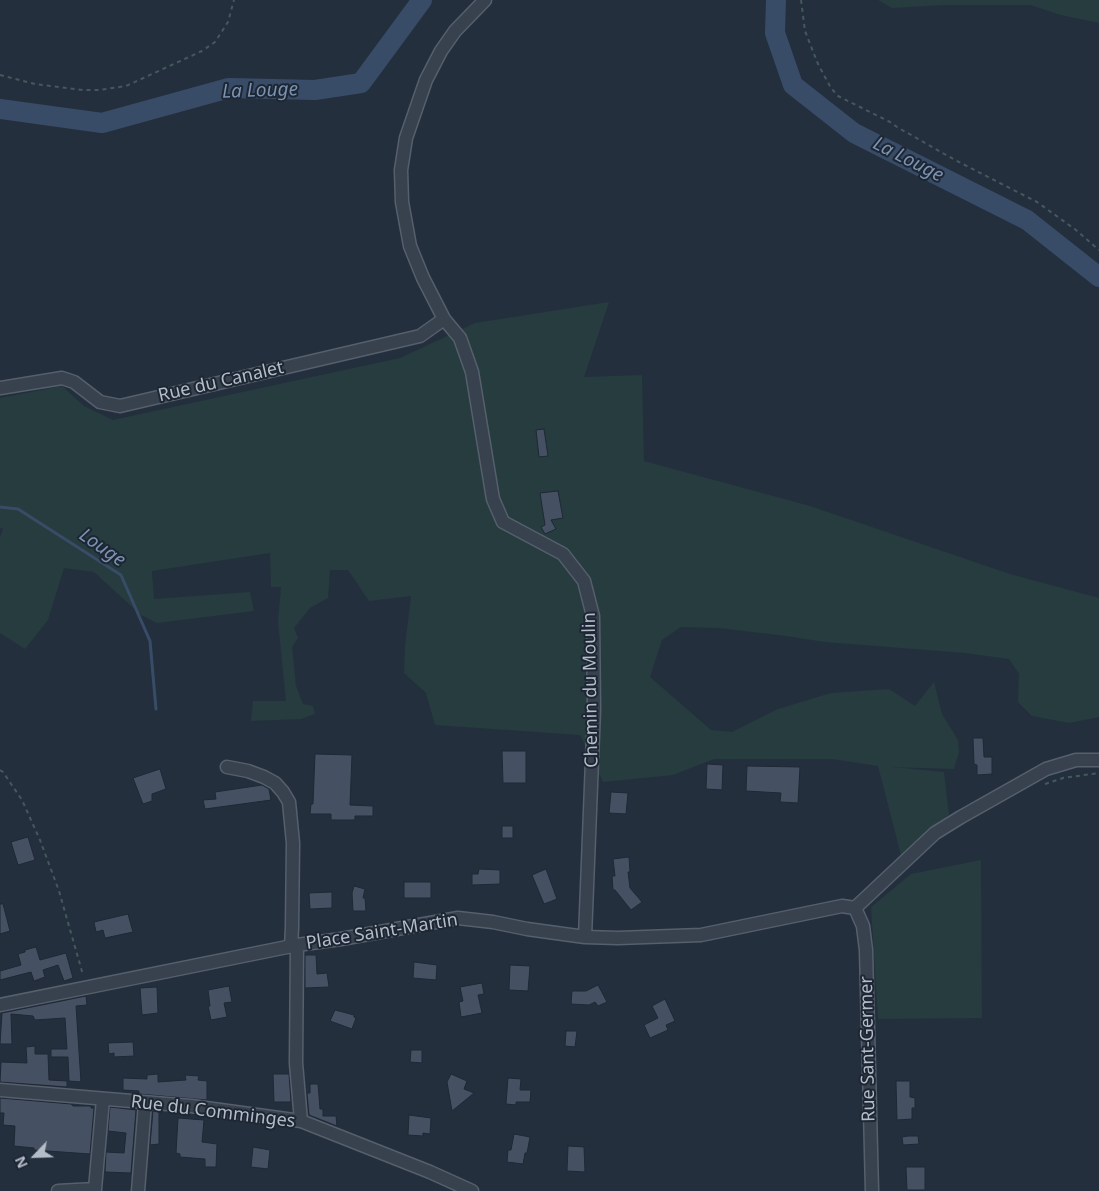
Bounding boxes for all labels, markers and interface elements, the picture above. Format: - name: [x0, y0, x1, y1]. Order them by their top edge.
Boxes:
- water label: La Louge: [222, 78, 298, 104]
- water label: La Louge: [869, 133, 947, 187]
- street label: Rue du Canalet: [156, 357, 286, 407]
- water label: Louge: [74, 524, 130, 572]
- street label: Chemin du Moulin: [579, 612, 603, 768]
- street label: Place Saint-Martin: [305, 909, 459, 955]
- street label: Rue Sant-Germer: [856, 976, 880, 1122]
- street label: Rue du Comminges: [130, 1091, 296, 1133]
- north arrow: [10, 1131, 60, 1181]
- text: N: [10, 1153, 32, 1171]

